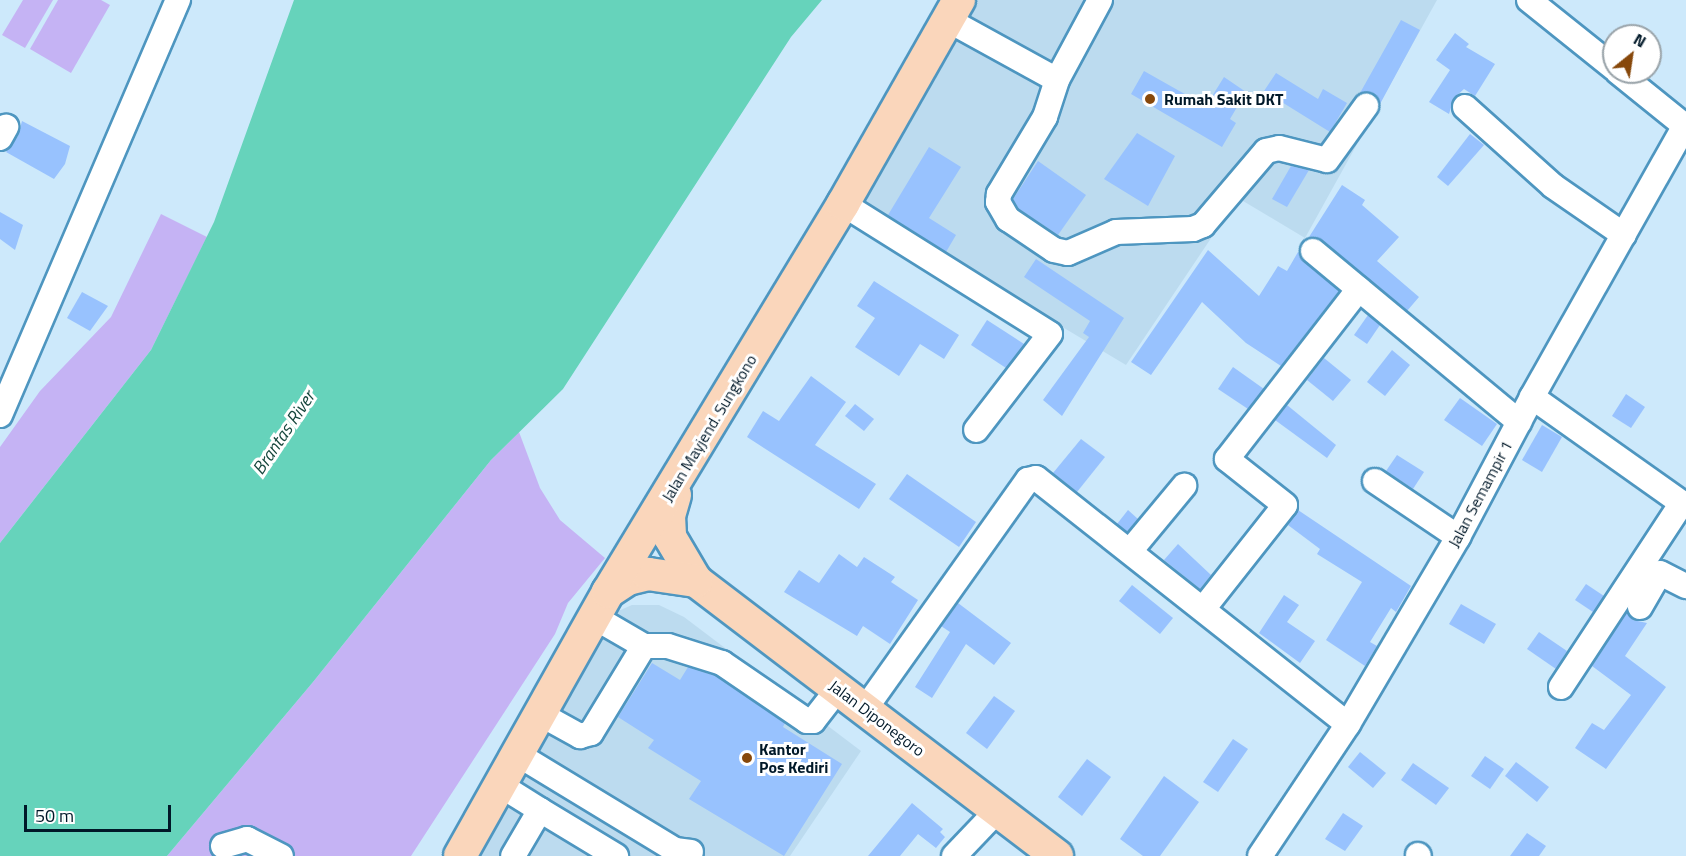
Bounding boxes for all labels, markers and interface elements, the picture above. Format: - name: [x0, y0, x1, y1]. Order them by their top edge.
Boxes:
- north arrow: [1602, 24, 1662, 84]
- text: N: [1629, 27, 1651, 53]
- place label: Rumah Sakit DKT: [1164, 89, 1283, 109]
- marker: Rumah Sakit DKT: [1141, 90, 1159, 108]
- street label: Jalan Mayjend. Sungkono: [657, 351, 761, 505]
- water label: Brantas River: [248, 387, 320, 479]
- street label: Jalan Semampir 1: [1444, 437, 1516, 551]
- street label: Jalan Diponegoro: [826, 676, 928, 760]
- place label: Kantor Pos Kediri: [759, 739, 828, 777]
- marker: Kantor Pos Kediri: [740, 751, 754, 765]
- scale bar: [27, 793, 174, 831]
- text: 50 m: [35, 802, 74, 829]

